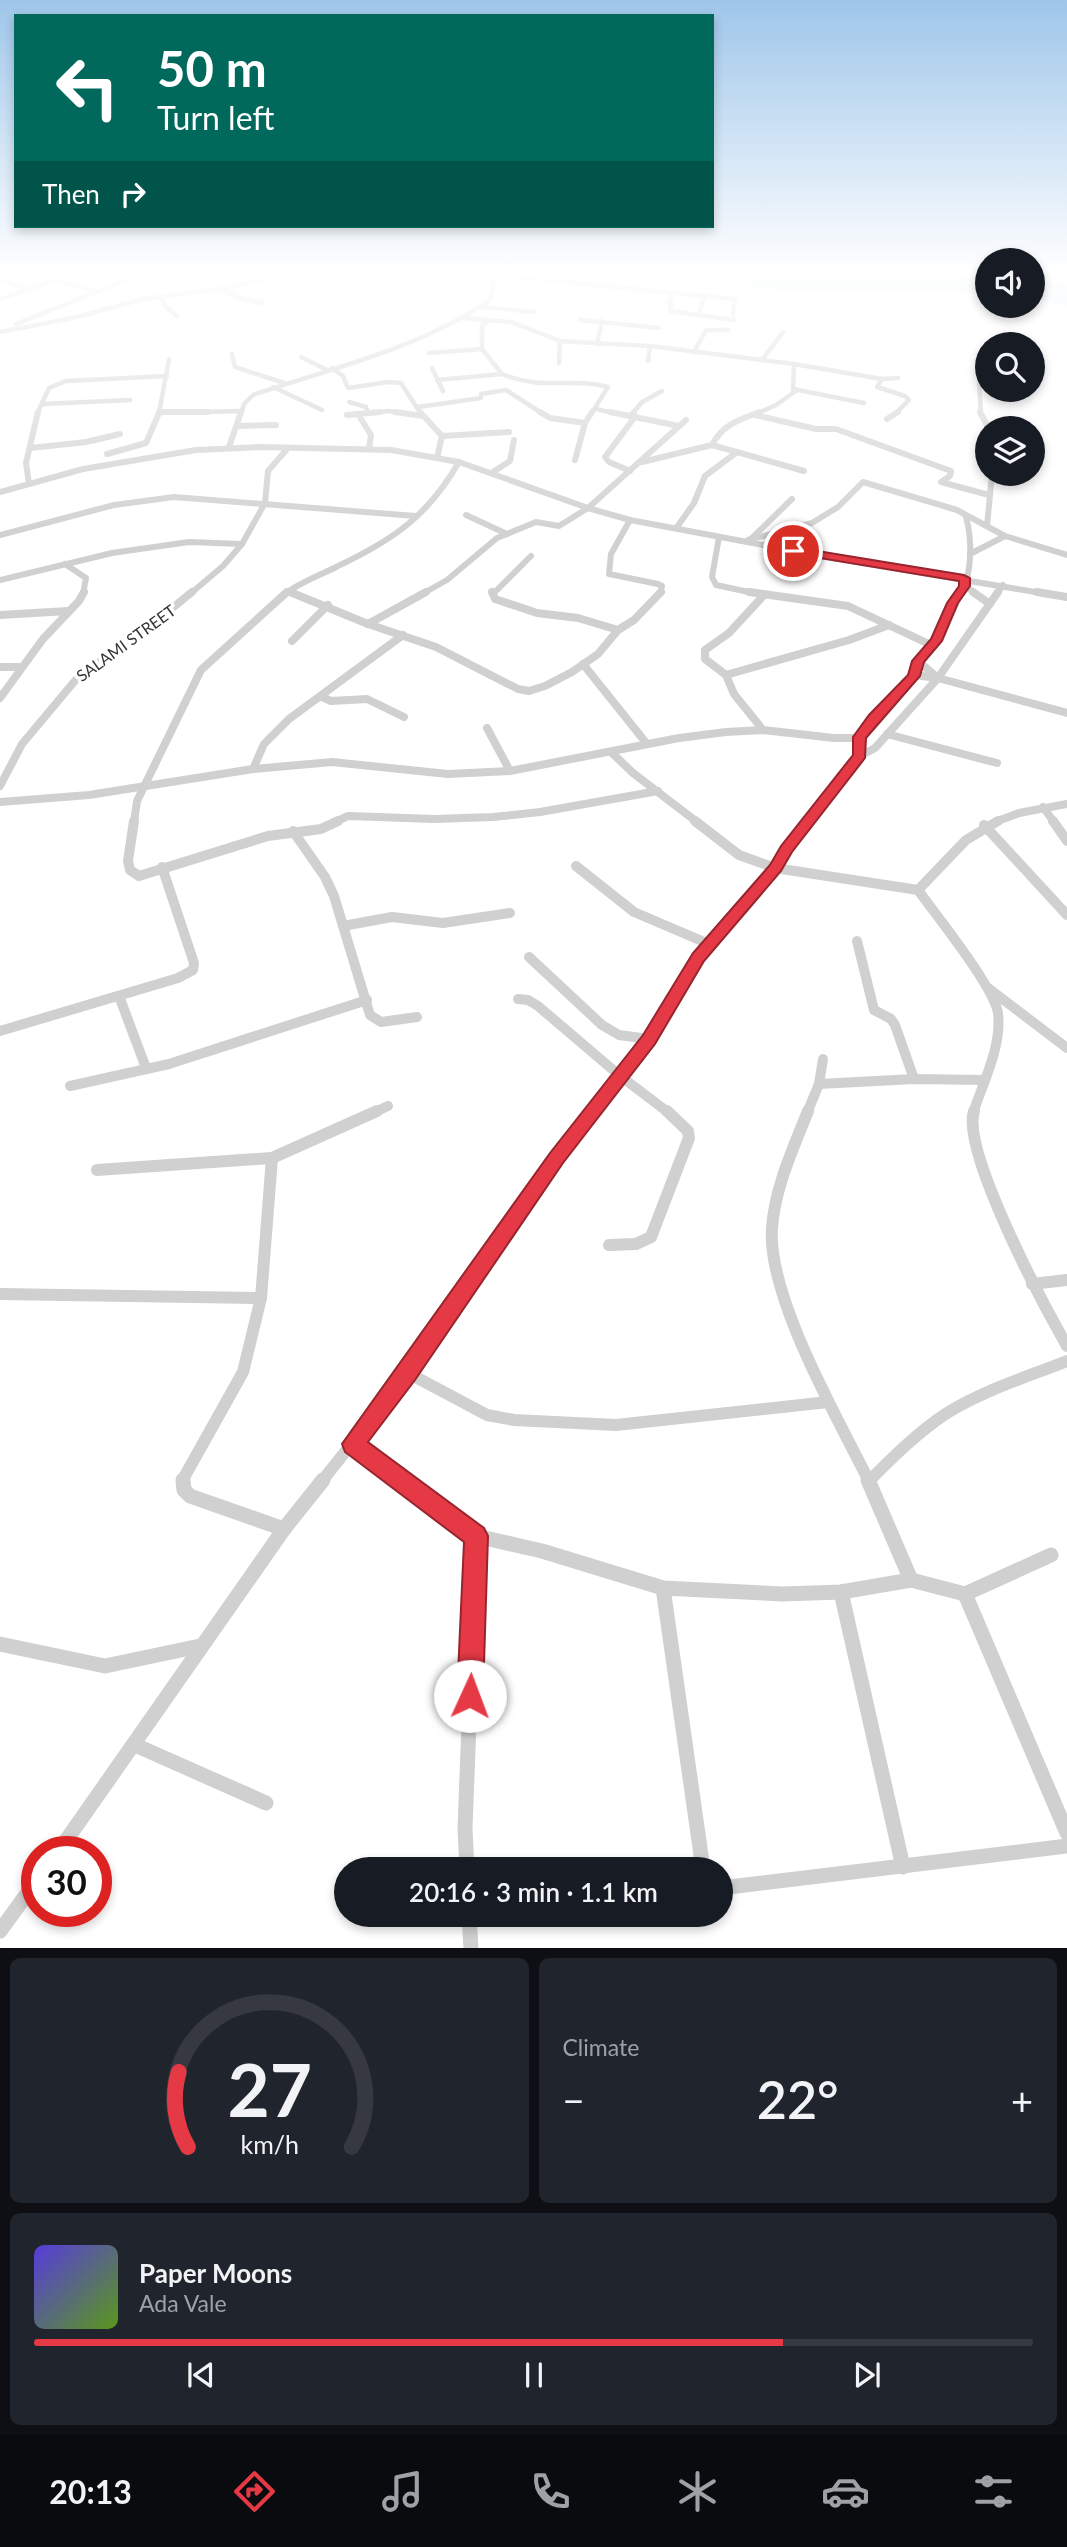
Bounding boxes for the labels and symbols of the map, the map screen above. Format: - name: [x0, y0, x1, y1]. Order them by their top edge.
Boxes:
- pin: [763, 521, 823, 581]
- street label: SALAMI STREET: [72, 600, 179, 685]
- position arrow: [433, 1659, 507, 1733]
- speed limit sign: 30: [21, 1836, 112, 1927]

